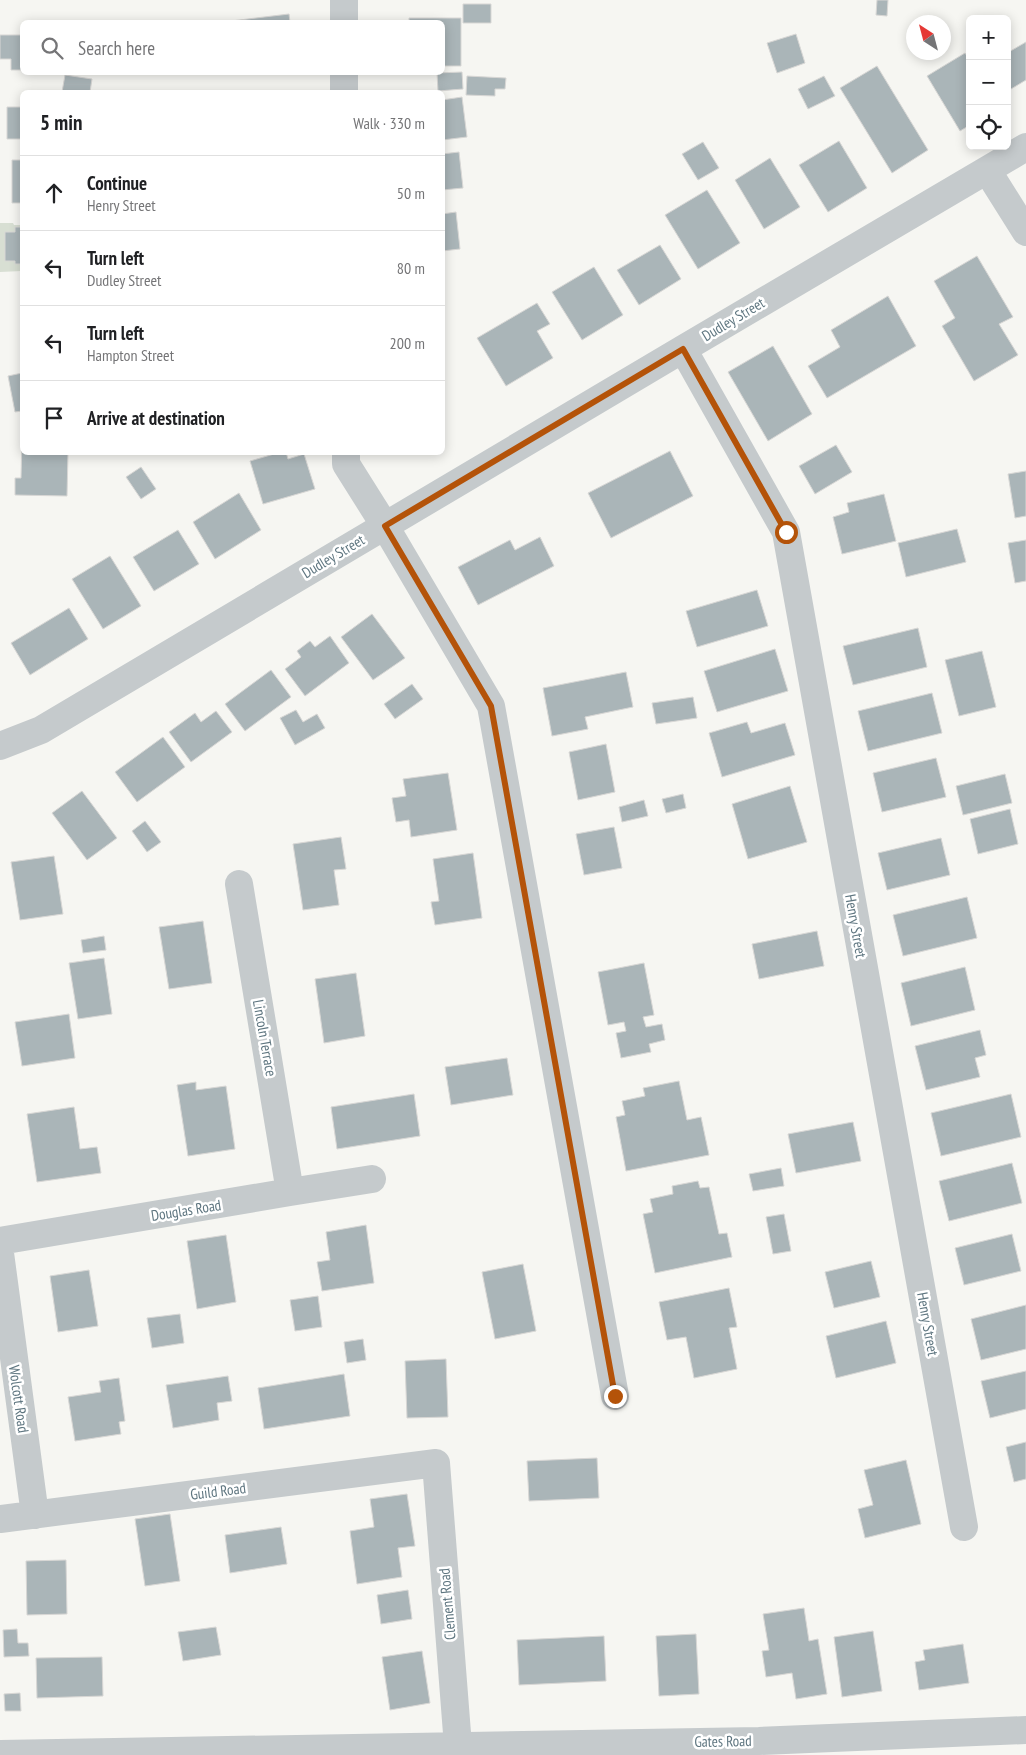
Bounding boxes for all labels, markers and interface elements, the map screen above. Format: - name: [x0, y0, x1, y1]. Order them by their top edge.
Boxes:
- north arrow: [906, 15, 951, 60]
- map controls: [966, 15, 1011, 150]
- button: +: [966, 15, 1011, 60]
- search box: [20, 20, 445, 75]
- icon: search: [38, 34, 66, 62]
- text: Search here: [78, 36, 155, 60]
- button: −: [966, 60, 1011, 105]
- button: locate: [966, 105, 1011, 150]
- text: 5 min: [40, 109, 82, 136]
- text: Walk · 330 m: [353, 113, 425, 133]
- text: Continue: [87, 171, 147, 195]
- icon: ahead: [40, 179, 68, 207]
- text: 50 m: [397, 183, 425, 203]
- text: Henry Street: [87, 195, 156, 215]
- text: Turn left: [87, 246, 144, 270]
- icon: left: [40, 254, 68, 282]
- text: 80 m: [397, 258, 425, 278]
- text: Dudley Street: [87, 270, 161, 290]
- street label: Dudley Street: [698, 293, 768, 345]
- text: Turn left: [87, 321, 144, 345]
- icon: left: [40, 329, 68, 357]
- text: 200 m: [390, 333, 425, 353]
- text: Hampton Street: [87, 345, 174, 365]
- icon: arrive: [40, 404, 68, 432]
- text: Arrive at destination: [87, 406, 225, 430]
- route start: [775, 521, 798, 544]
- street label: Dudley Street: [298, 530, 368, 582]
- street label: Henry Street: [841, 893, 871, 959]
- street label: Lincoln Terrace: [249, 998, 281, 1078]
- street label: Douglas Road: [150, 1195, 222, 1225]
- street label: Henry Street: [913, 1291, 943, 1357]
- street label: Wolcott Road: [5, 1364, 33, 1434]
- route end: [604, 1385, 627, 1408]
- street label: Guild Road: [189, 1478, 247, 1504]
- street label: Clement Road: [434, 1567, 460, 1641]
- street label: Gates Road: [694, 1731, 752, 1751]

